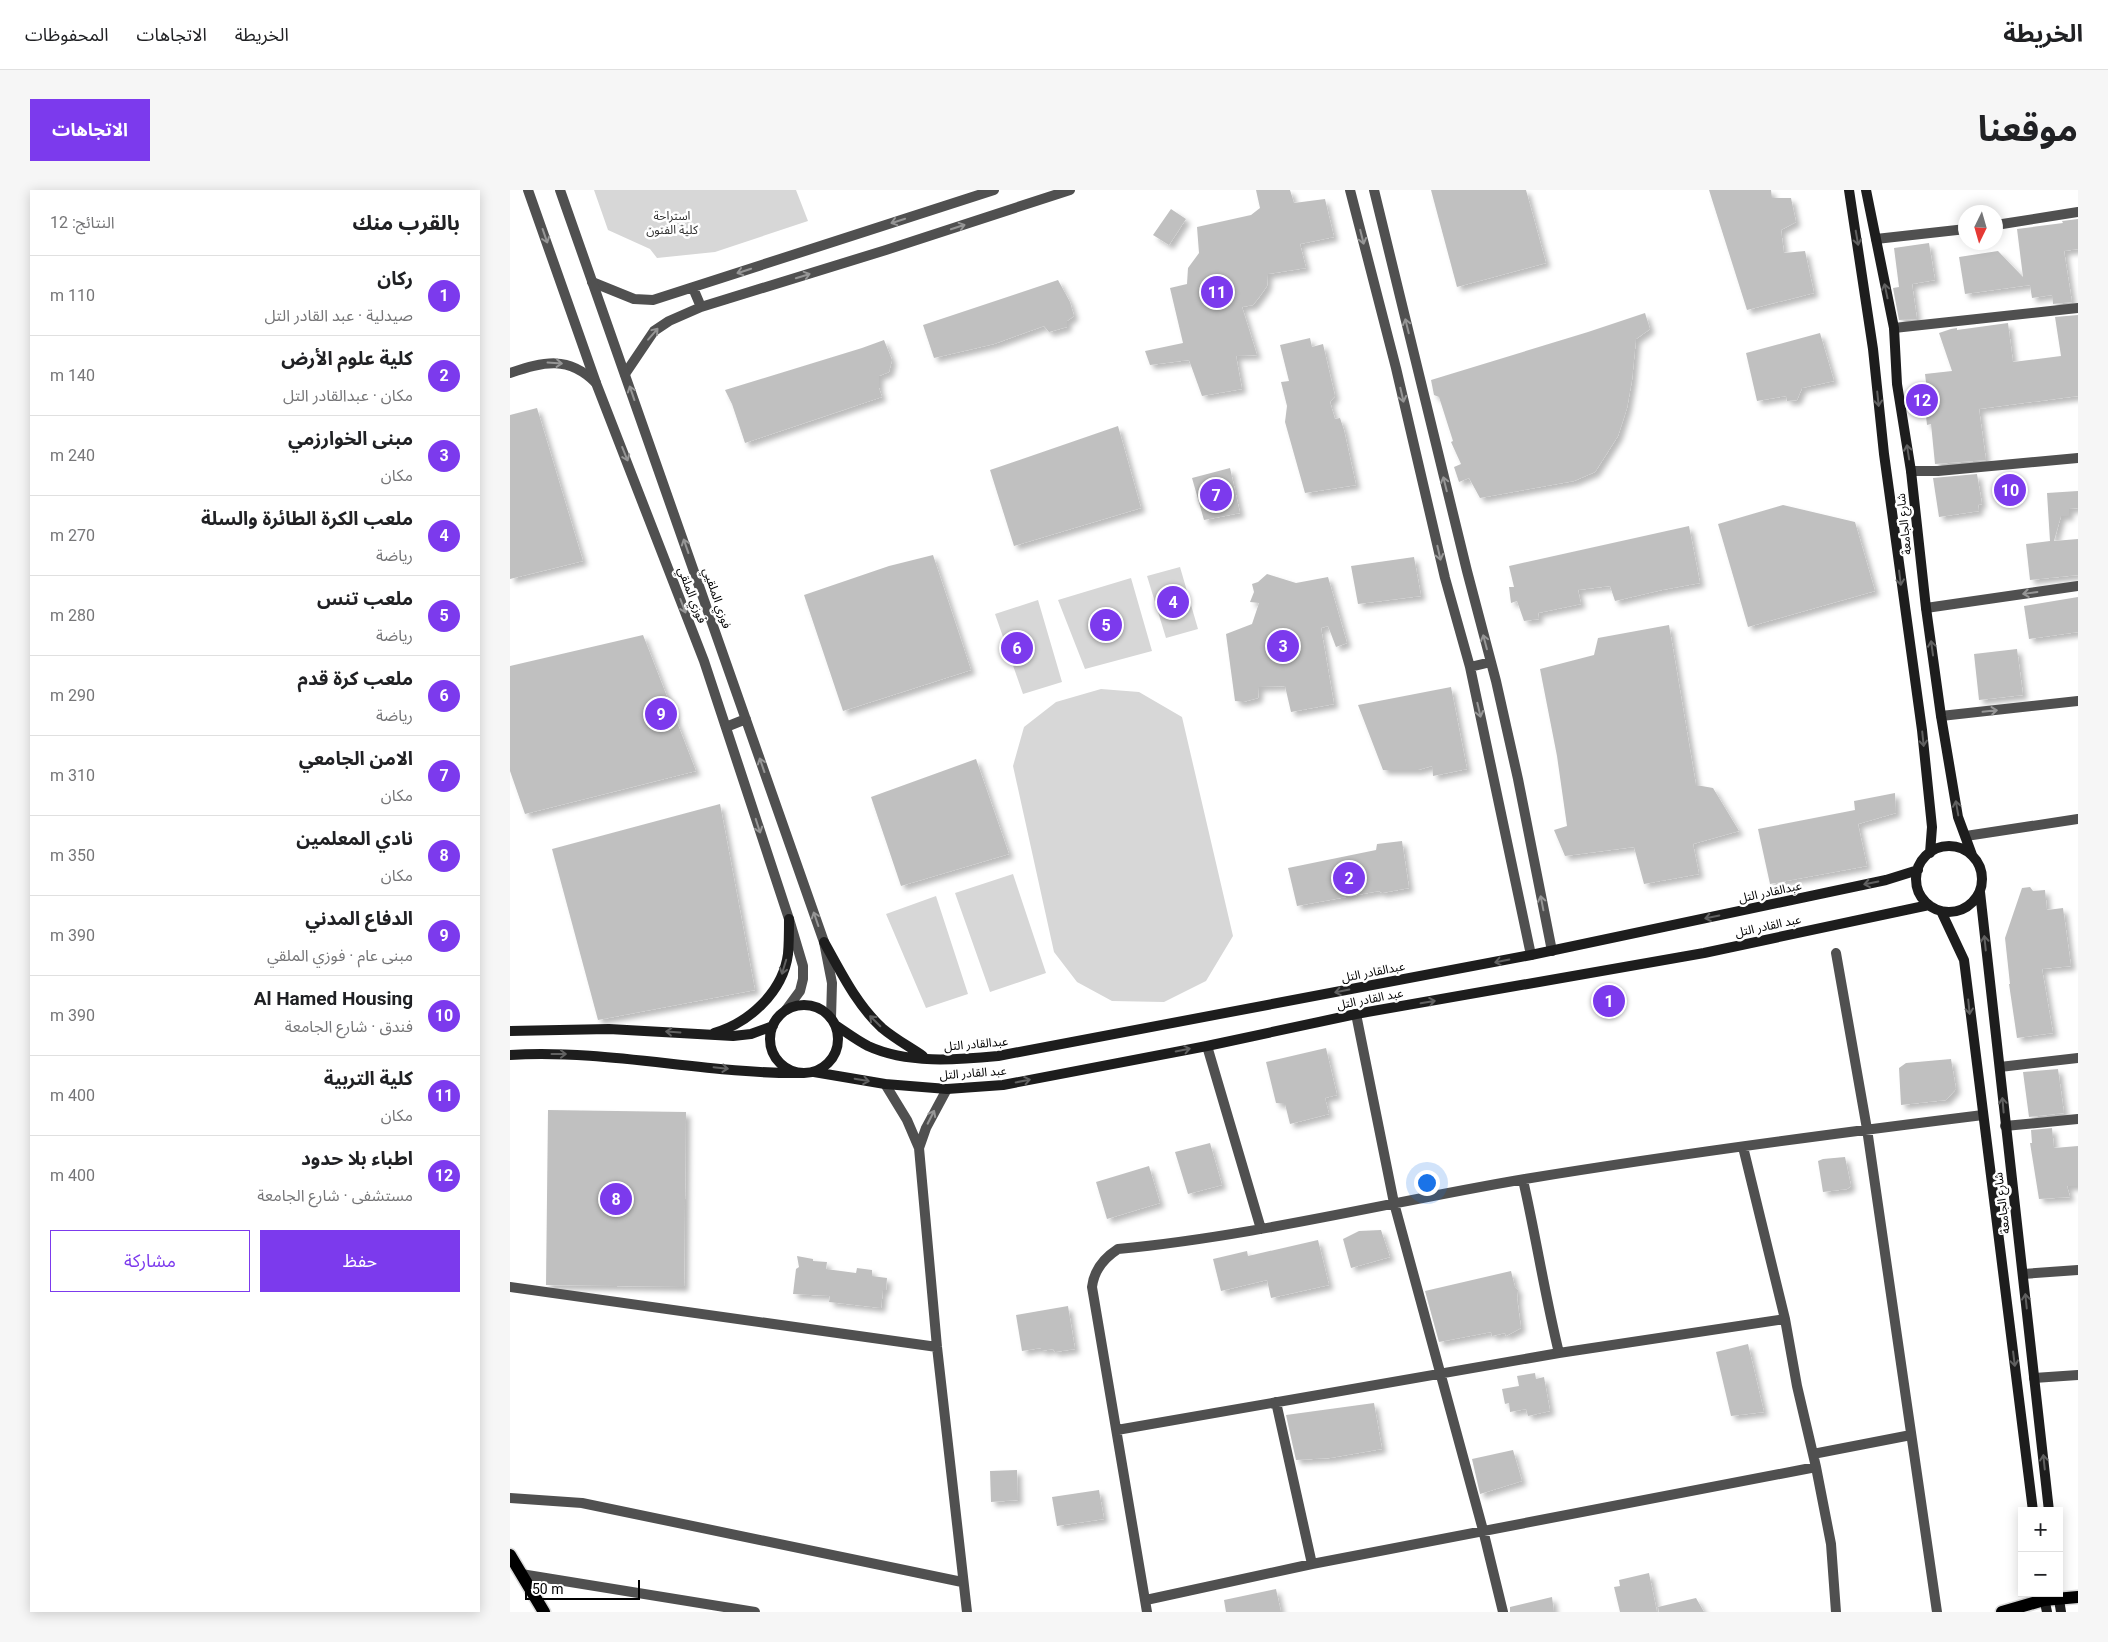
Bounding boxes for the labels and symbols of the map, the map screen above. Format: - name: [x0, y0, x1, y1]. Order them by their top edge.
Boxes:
- north arrow: [1958, 205, 2003, 250]
- park label: استراحة كلية الفنون: [646, 209, 699, 237]
- one-way arrow: [890, 216, 906, 226]
- one-way arrow: [949, 221, 965, 231]
- one-way arrow: [540, 228, 550, 244]
- one-way arrow: [1358, 229, 1367, 245]
- one-way arrow: [1852, 230, 1862, 246]
- one-way arrow: [736, 267, 752, 277]
- one-way arrow: [794, 270, 810, 280]
- pin: 11: [1201, 273, 1233, 311]
- one-way arrow: [1881, 283, 1891, 299]
- one-way arrow: [1402, 319, 1411, 335]
- one-way arrow: [647, 327, 658, 340]
- one-way arrow: [547, 358, 563, 368]
- pin: 12: [1906, 381, 1938, 419]
- one-way arrow: [627, 385, 636, 401]
- one-way arrow: [1398, 386, 1407, 402]
- one-way arrow: [1873, 391, 1883, 407]
- one-way arrow: [1903, 444, 1913, 460]
- one-way arrow: [620, 446, 630, 461]
- pin: 10: [1994, 471, 2026, 509]
- pin: 7: [1200, 476, 1232, 514]
- one-way arrow: [1440, 477, 1450, 493]
- street label: شارع الجامعة: [1894, 492, 1916, 555]
- one-way arrow: [681, 539, 690, 554]
- one-way arrow: [1435, 545, 1444, 561]
- street label: فوزي الملقي: [672, 565, 709, 626]
- street label: فوزي الملقيي: [697, 566, 734, 631]
- one-way arrow: [1895, 569, 1905, 585]
- pin: 4: [1157, 583, 1189, 621]
- one-way arrow: [2022, 588, 2038, 598]
- one-way arrow: [679, 598, 688, 613]
- pin: 5: [1090, 606, 1122, 644]
- pin: 3: [1267, 627, 1299, 665]
- pin: 6: [1001, 629, 1033, 667]
- one-way arrow: [1480, 634, 1490, 650]
- one-way arrow: [1927, 640, 1937, 656]
- pin: 9: [645, 695, 677, 733]
- one-way arrow: [1475, 702, 1484, 718]
- one-way arrow: [1981, 706, 1997, 716]
- one-way arrow: [1918, 730, 1928, 746]
- one-way arrow: [757, 758, 767, 774]
- one-way arrow: [1952, 801, 1962, 817]
- one-way arrow: [754, 818, 763, 833]
- pin: 2: [1333, 859, 1365, 897]
- street label: عبدالقادر التل: [1737, 878, 1803, 906]
- one-way arrow: [1864, 879, 1880, 889]
- one-way arrow: [1537, 896, 1546, 912]
- one-way arrow: [811, 912, 820, 927]
- street label: عبد القادر التل: [1734, 912, 1802, 940]
- one-way arrow: [1705, 913, 1721, 922]
- one-way arrow: [1980, 935, 1990, 951]
- one-way arrow: [1494, 956, 1510, 966]
- one-way arrow: [779, 959, 789, 975]
- street label: عبدالقادر التل: [1340, 959, 1406, 985]
- pin: 1: [1593, 982, 1625, 1020]
- street label: عبد القادر التل: [1336, 986, 1404, 1012]
- one-way arrow: [1334, 987, 1350, 996]
- one-way arrow: [1419, 996, 1435, 1006]
- one-way arrow: [1964, 999, 1974, 1015]
- one-way arrow: [869, 1015, 881, 1027]
- one-way arrow: [665, 1027, 681, 1037]
- street label: عبدالقادر التل: [943, 1034, 1009, 1054]
- one-way arrow: [1174, 1045, 1190, 1055]
- one-way arrow: [550, 1049, 566, 1059]
- one-way arrow: [712, 1063, 728, 1073]
- street label: عبد القادر التل: [939, 1064, 1007, 1082]
- one-way arrow: [853, 1076, 869, 1086]
- one-way arrow: [1015, 1076, 1031, 1085]
- one-way arrow: [1998, 1097, 2008, 1113]
- one-way arrow: [926, 1110, 936, 1125]
- your location: [1414, 1170, 1440, 1196]
- street label: شارع الجامعة: [1991, 1171, 2015, 1235]
- pin: 8: [600, 1180, 632, 1218]
- one-way arrow: [2021, 1293, 2031, 1309]
- one-way arrow: [2009, 1351, 2019, 1367]
- one-way arrow: [2039, 1455, 2049, 1471]
- scale bar: [525, 1577, 640, 1600]

